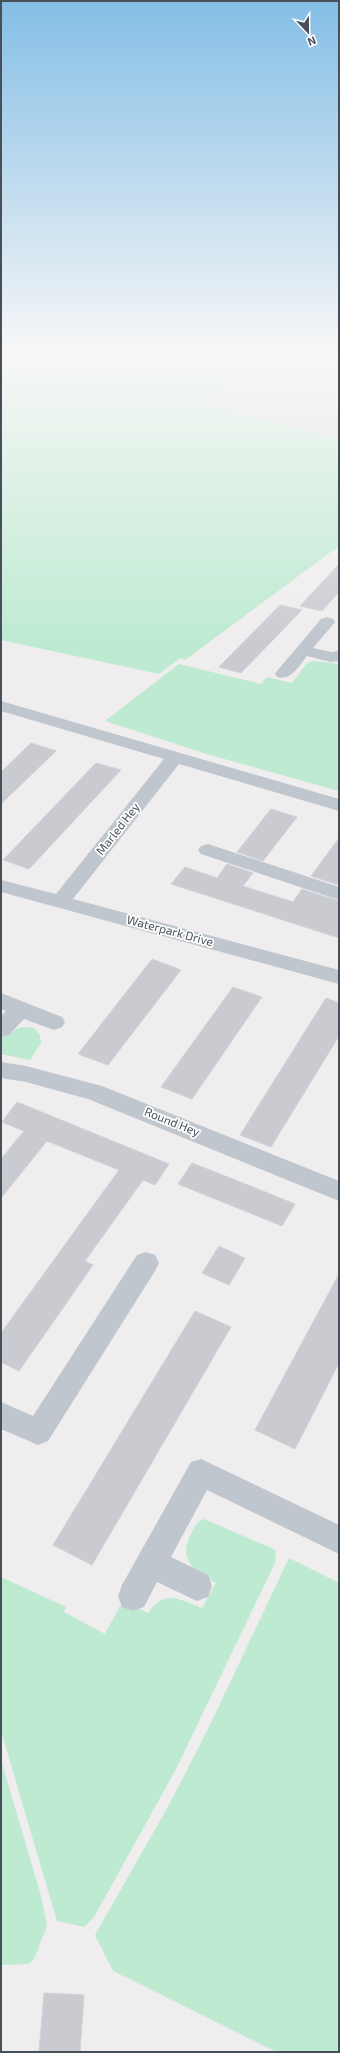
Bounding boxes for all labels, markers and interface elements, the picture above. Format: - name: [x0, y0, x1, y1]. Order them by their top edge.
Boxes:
- north arrow: [288, 12, 328, 52]
- text: N: [306, 34, 318, 49]
- street label: Marled Hey: [93, 799, 142, 857]
- street label: Waterpark Drive: [125, 912, 215, 948]
- street label: Round Hey: [143, 1104, 203, 1139]

